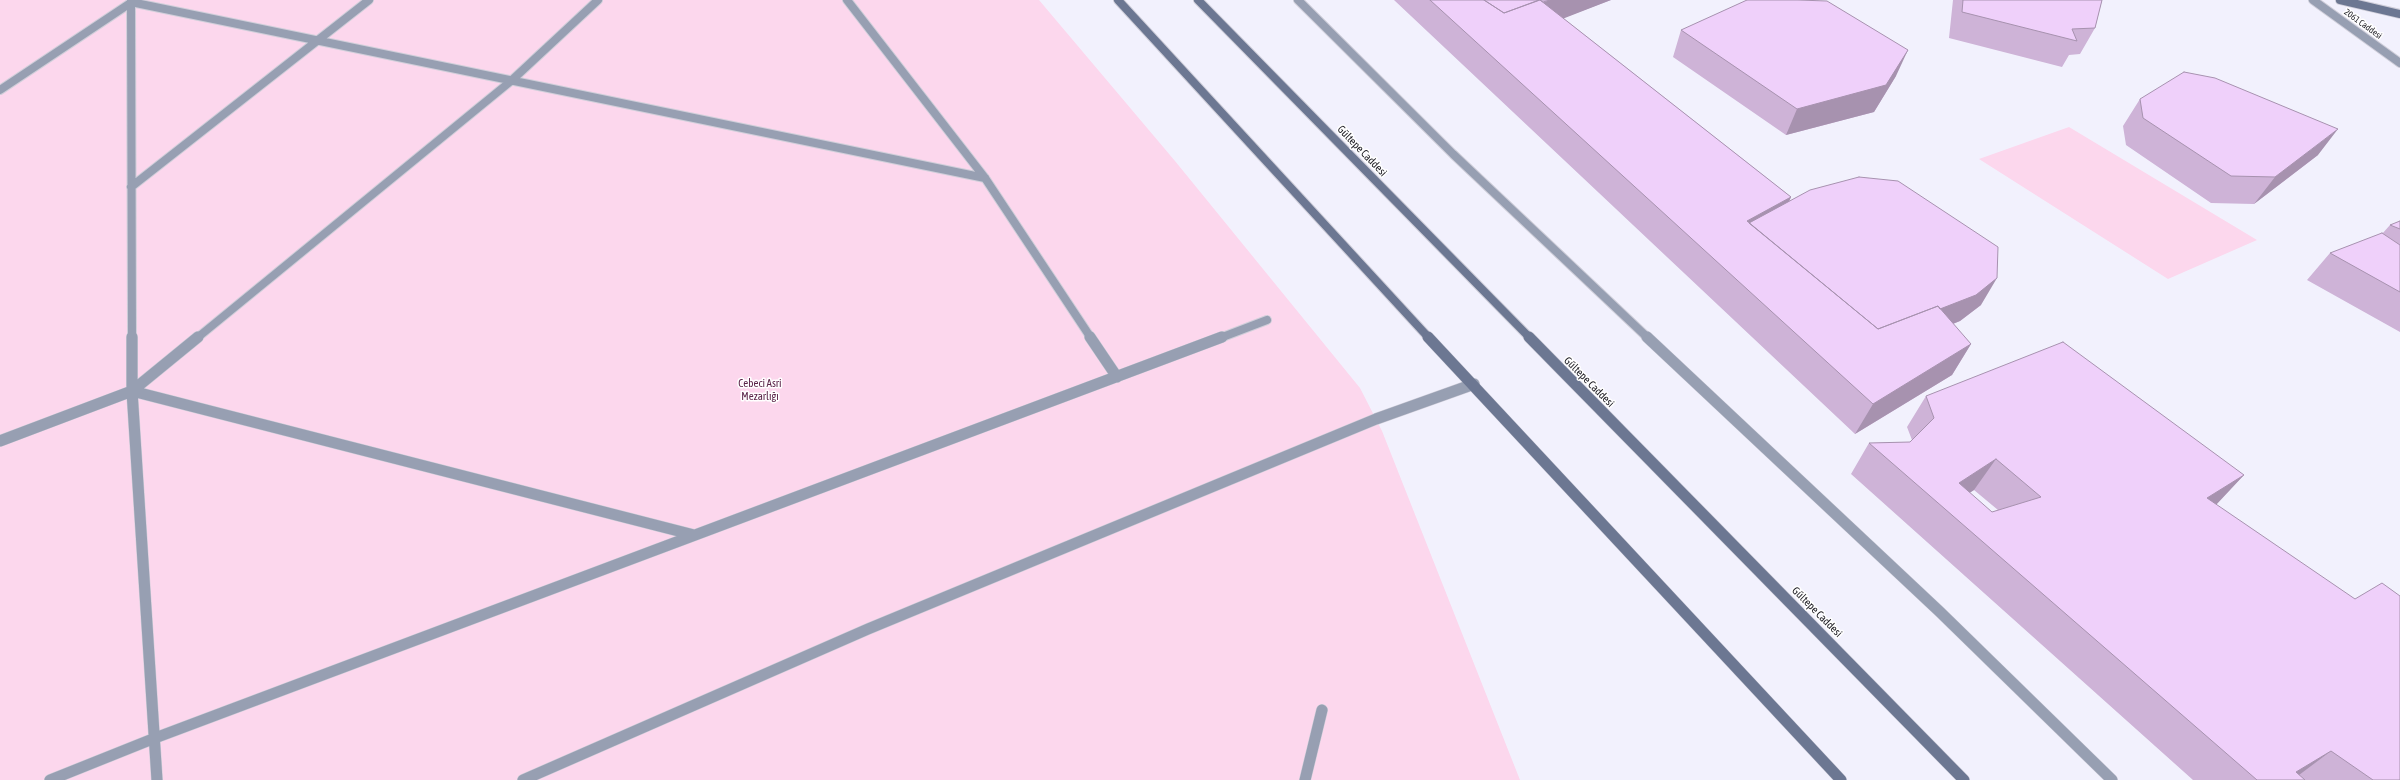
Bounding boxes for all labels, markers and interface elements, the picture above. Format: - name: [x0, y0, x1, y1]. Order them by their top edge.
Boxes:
- street label: 2061 Caddesi: [2342, 7, 2384, 41]
- street label: Gültepe Caddesi: [1334, 123, 1390, 179]
- street label: Gültepe Caddesi: [1561, 354, 1617, 410]
- park label: Cebeci Asri Mezarlığı: [738, 377, 782, 403]
- street label: Gültepe Caddesi: [1789, 584, 1845, 640]

